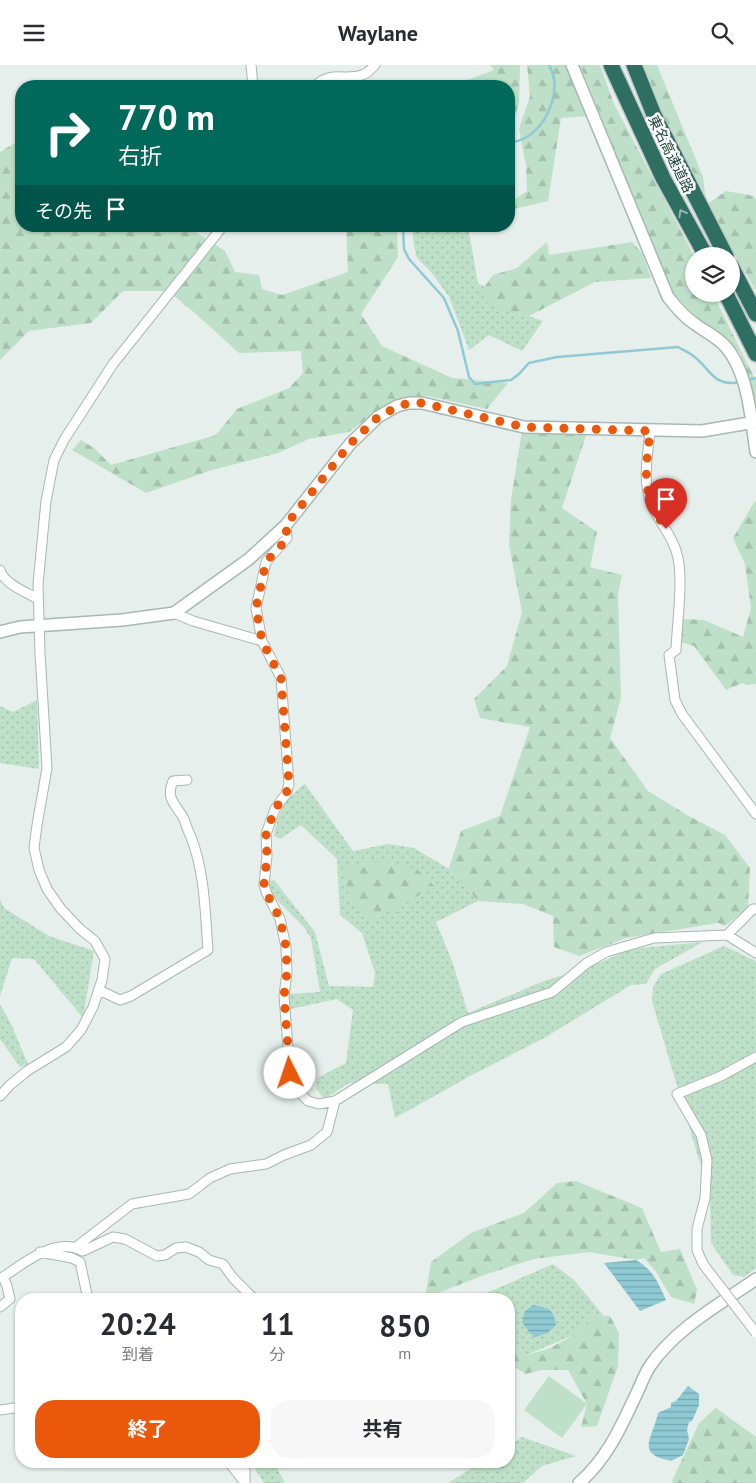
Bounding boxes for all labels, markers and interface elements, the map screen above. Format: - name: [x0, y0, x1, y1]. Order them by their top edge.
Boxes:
- icon: menu: [20, 19, 48, 47]
- text: Waylane: [338, 19, 418, 47]
- icon: search: [708, 19, 736, 47]
- text: 770 m: [118, 94, 215, 140]
- icon: right: [35, 100, 100, 165]
- street label: 東名高速道路: [644, 112, 698, 196]
- text: 右折: [118, 142, 162, 170]
- icon: arrive: [102, 195, 130, 223]
- text: その先: [35, 199, 92, 223]
- one-way arrow: [678, 210, 688, 219]
- map controls: [685, 247, 740, 302]
- button: layers: [685, 247, 740, 302]
- pin: [645, 478, 687, 529]
- icon: arrive: [652, 485, 680, 513]
- position arrow: [263, 1046, 315, 1098]
- text: 20:24: [100, 1304, 176, 1343]
- text: 11: [261, 1304, 295, 1343]
- text: 850: [379, 1306, 430, 1345]
- text: m: [398, 1343, 411, 1363]
- text: 到着: [122, 1344, 154, 1364]
- text: 分: [270, 1344, 286, 1364]
- button: 終了: [35, 1400, 260, 1458]
- button: 共有: [270, 1400, 495, 1458]

